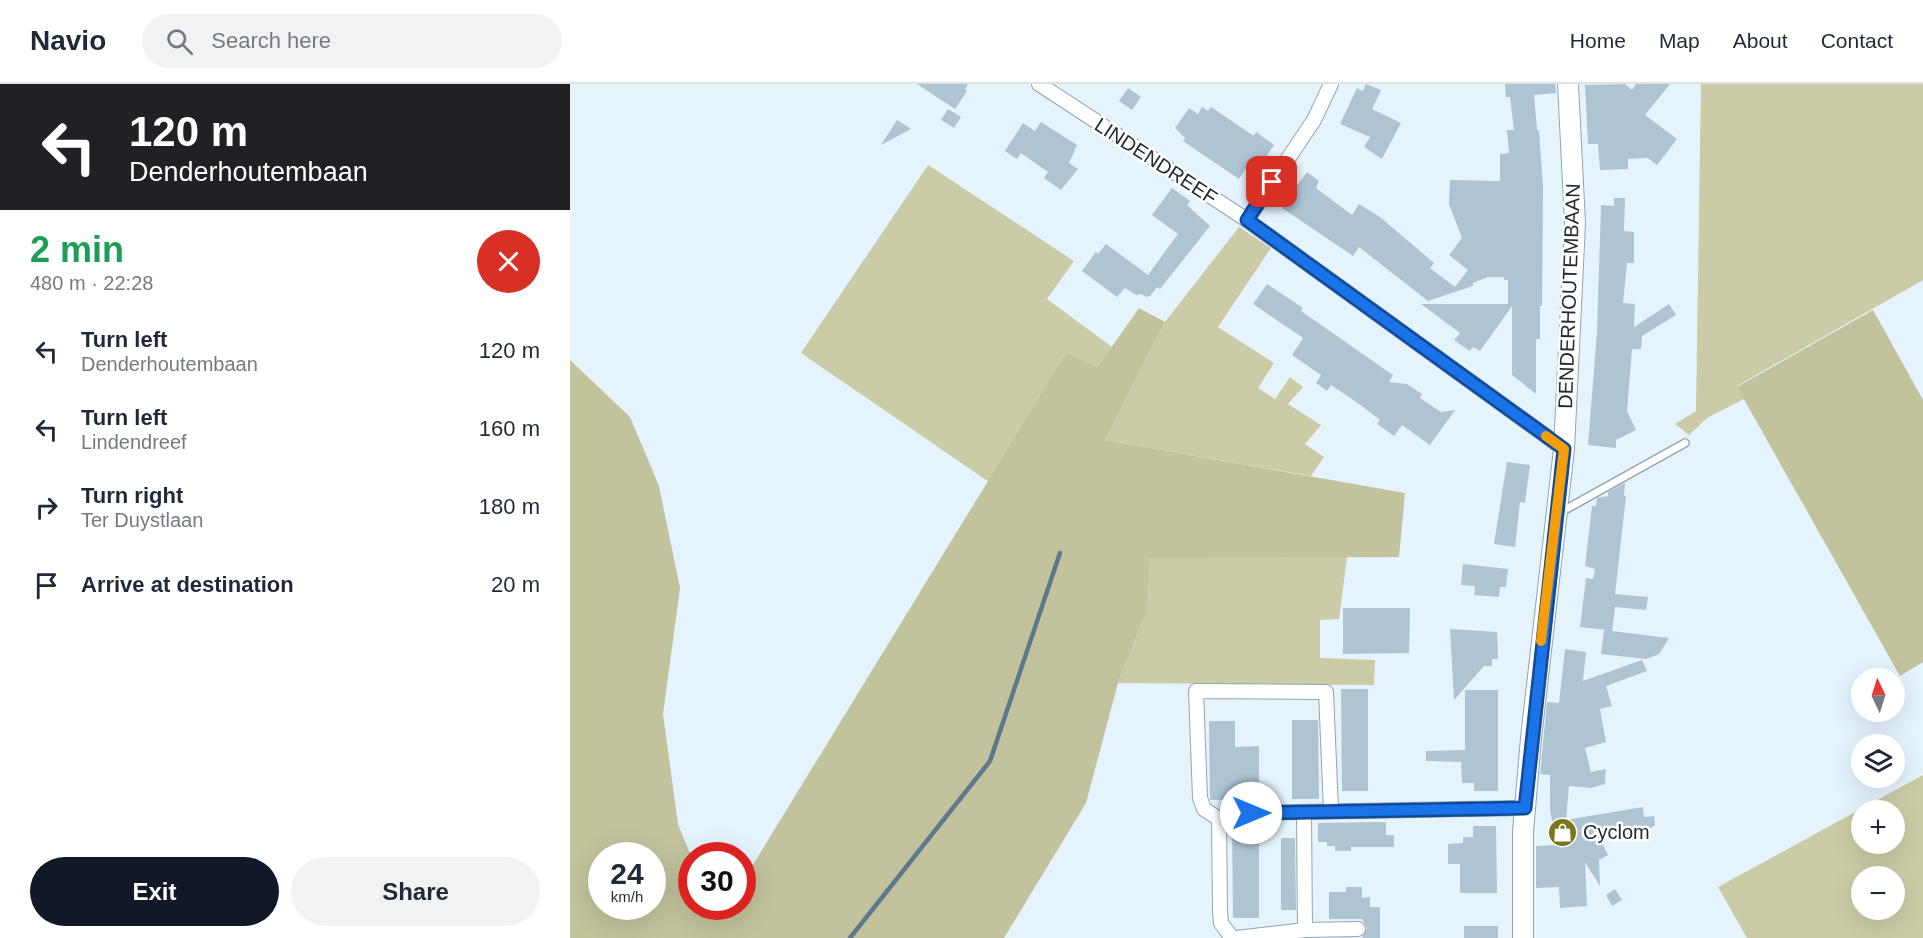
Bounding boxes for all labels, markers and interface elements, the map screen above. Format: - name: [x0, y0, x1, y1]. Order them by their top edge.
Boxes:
- search box: [142, 14, 562, 68]
- text: Navio: [30, 25, 106, 56]
- icon: search: [163, 25, 196, 58]
- text: Search here: [211, 28, 331, 53]
- text: Home: [1570, 29, 1626, 52]
- text: Map: [1659, 29, 1700, 52]
- text: About: [1733, 29, 1788, 52]
- text: Contact: [1821, 29, 1893, 52]
- icon: left: [30, 108, 108, 186]
- text: 120 m: [129, 108, 248, 155]
- street label: LINDENDREEF: [1091, 113, 1221, 209]
- pin: [1246, 156, 1297, 207]
- text: Denderhoutembaan: [129, 157, 368, 187]
- icon: arrive: [1255, 165, 1288, 198]
- street label: DENDERHOUTEMBAAN: [1554, 183, 1584, 409]
- text: 2 min: [30, 229, 124, 270]
- button: close: [477, 230, 540, 293]
- text: 480 m · 22:28: [30, 272, 153, 294]
- text: Turn left: [81, 327, 167, 352]
- icon: left: [30, 335, 63, 368]
- text: 120 m: [479, 338, 540, 363]
- text: Denderhoutembaan: [81, 353, 258, 375]
- text: Turn left: [81, 405, 167, 430]
- icon: left: [30, 413, 63, 446]
- text: 160 m: [479, 416, 540, 441]
- text: Lindendreef: [81, 431, 187, 453]
- text: Turn right: [81, 483, 183, 508]
- icon: right: [30, 491, 63, 524]
- text: 180 m: [479, 494, 540, 519]
- text: Ter Duystlaan: [81, 509, 203, 531]
- icon: arrive: [30, 569, 63, 602]
- text: Arrive at destination: [81, 572, 294, 597]
- text: 20 m: [491, 572, 540, 597]
- north arrow: [1851, 668, 1905, 722]
- map controls: [1851, 668, 1905, 920]
- button: layers: [1851, 734, 1905, 788]
- position arrow: [1219, 781, 1283, 845]
- button: +: [1851, 800, 1905, 854]
- shop icon: Cyclom: [1546, 816, 1578, 848]
- place label: Cyclom: [1583, 821, 1650, 843]
- speed limit sign: 30: [678, 842, 756, 920]
- button: Exit: [30, 857, 279, 926]
- button: Share: [291, 857, 540, 926]
- text: 24: [610, 857, 644, 890]
- button: −: [1851, 866, 1905, 920]
- text: km/h: [611, 888, 643, 905]

